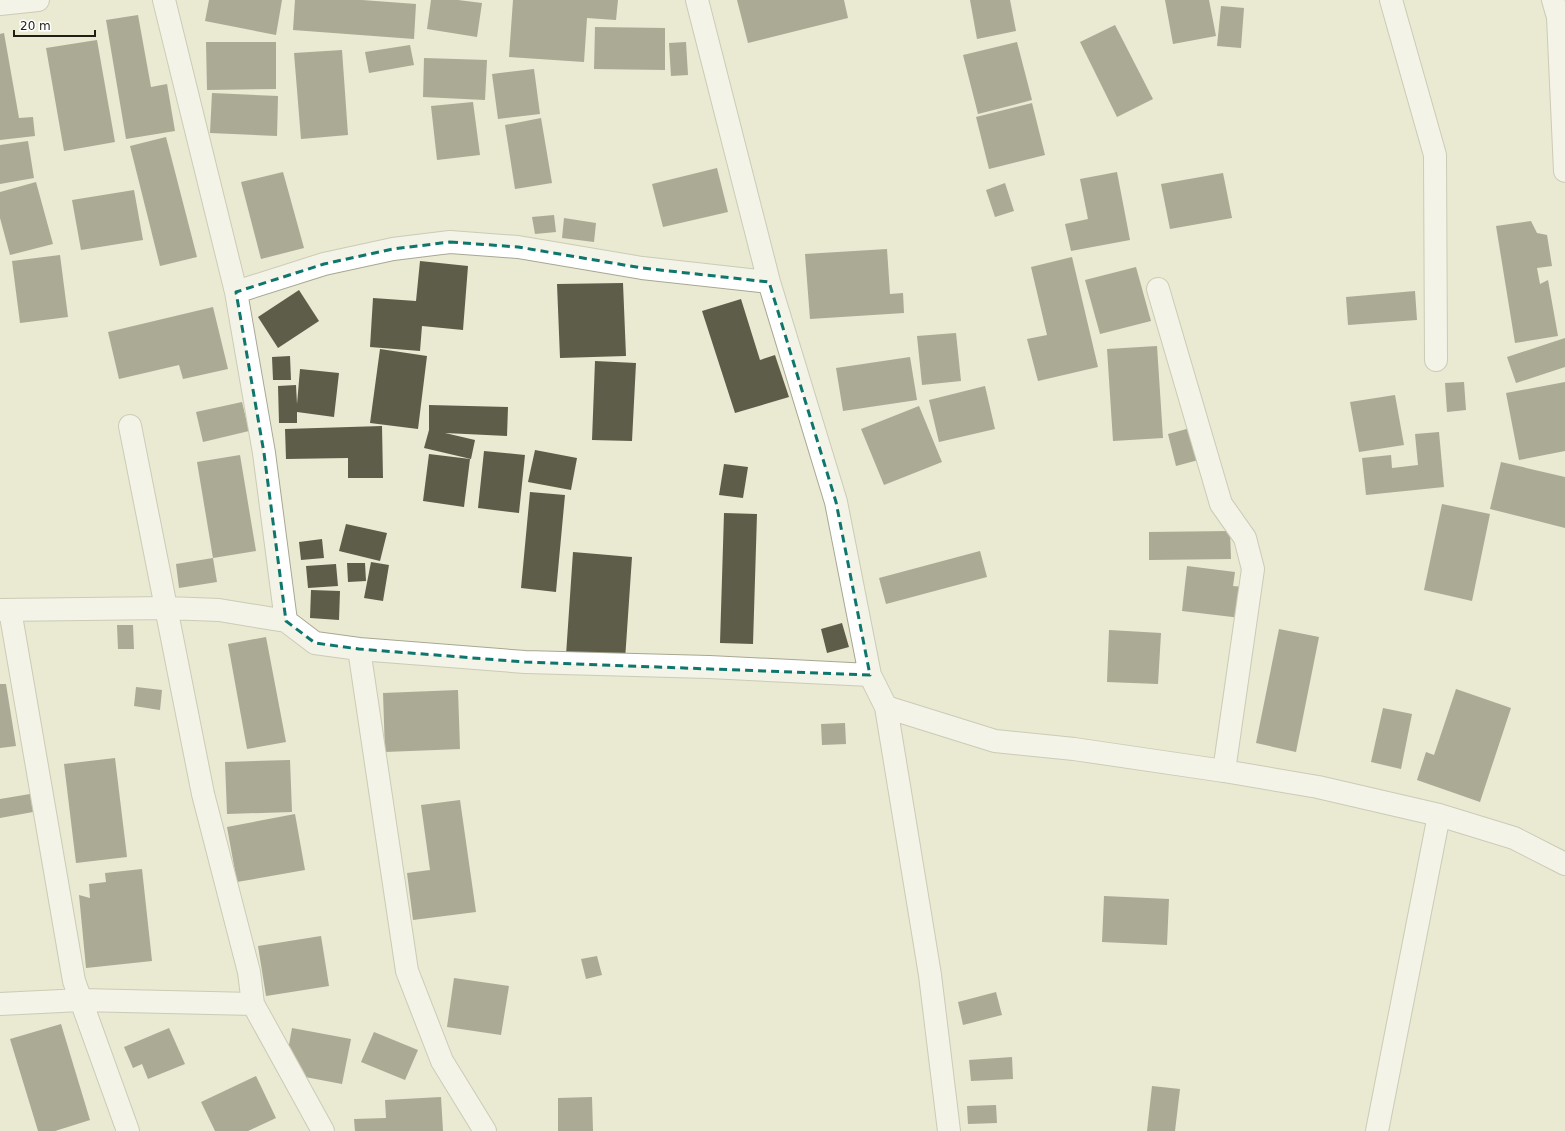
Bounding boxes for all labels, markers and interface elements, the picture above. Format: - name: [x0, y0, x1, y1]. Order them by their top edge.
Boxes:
- scale bar: [14, 12, 95, 38]
- text: 20 m: [20, 19, 51, 33]

